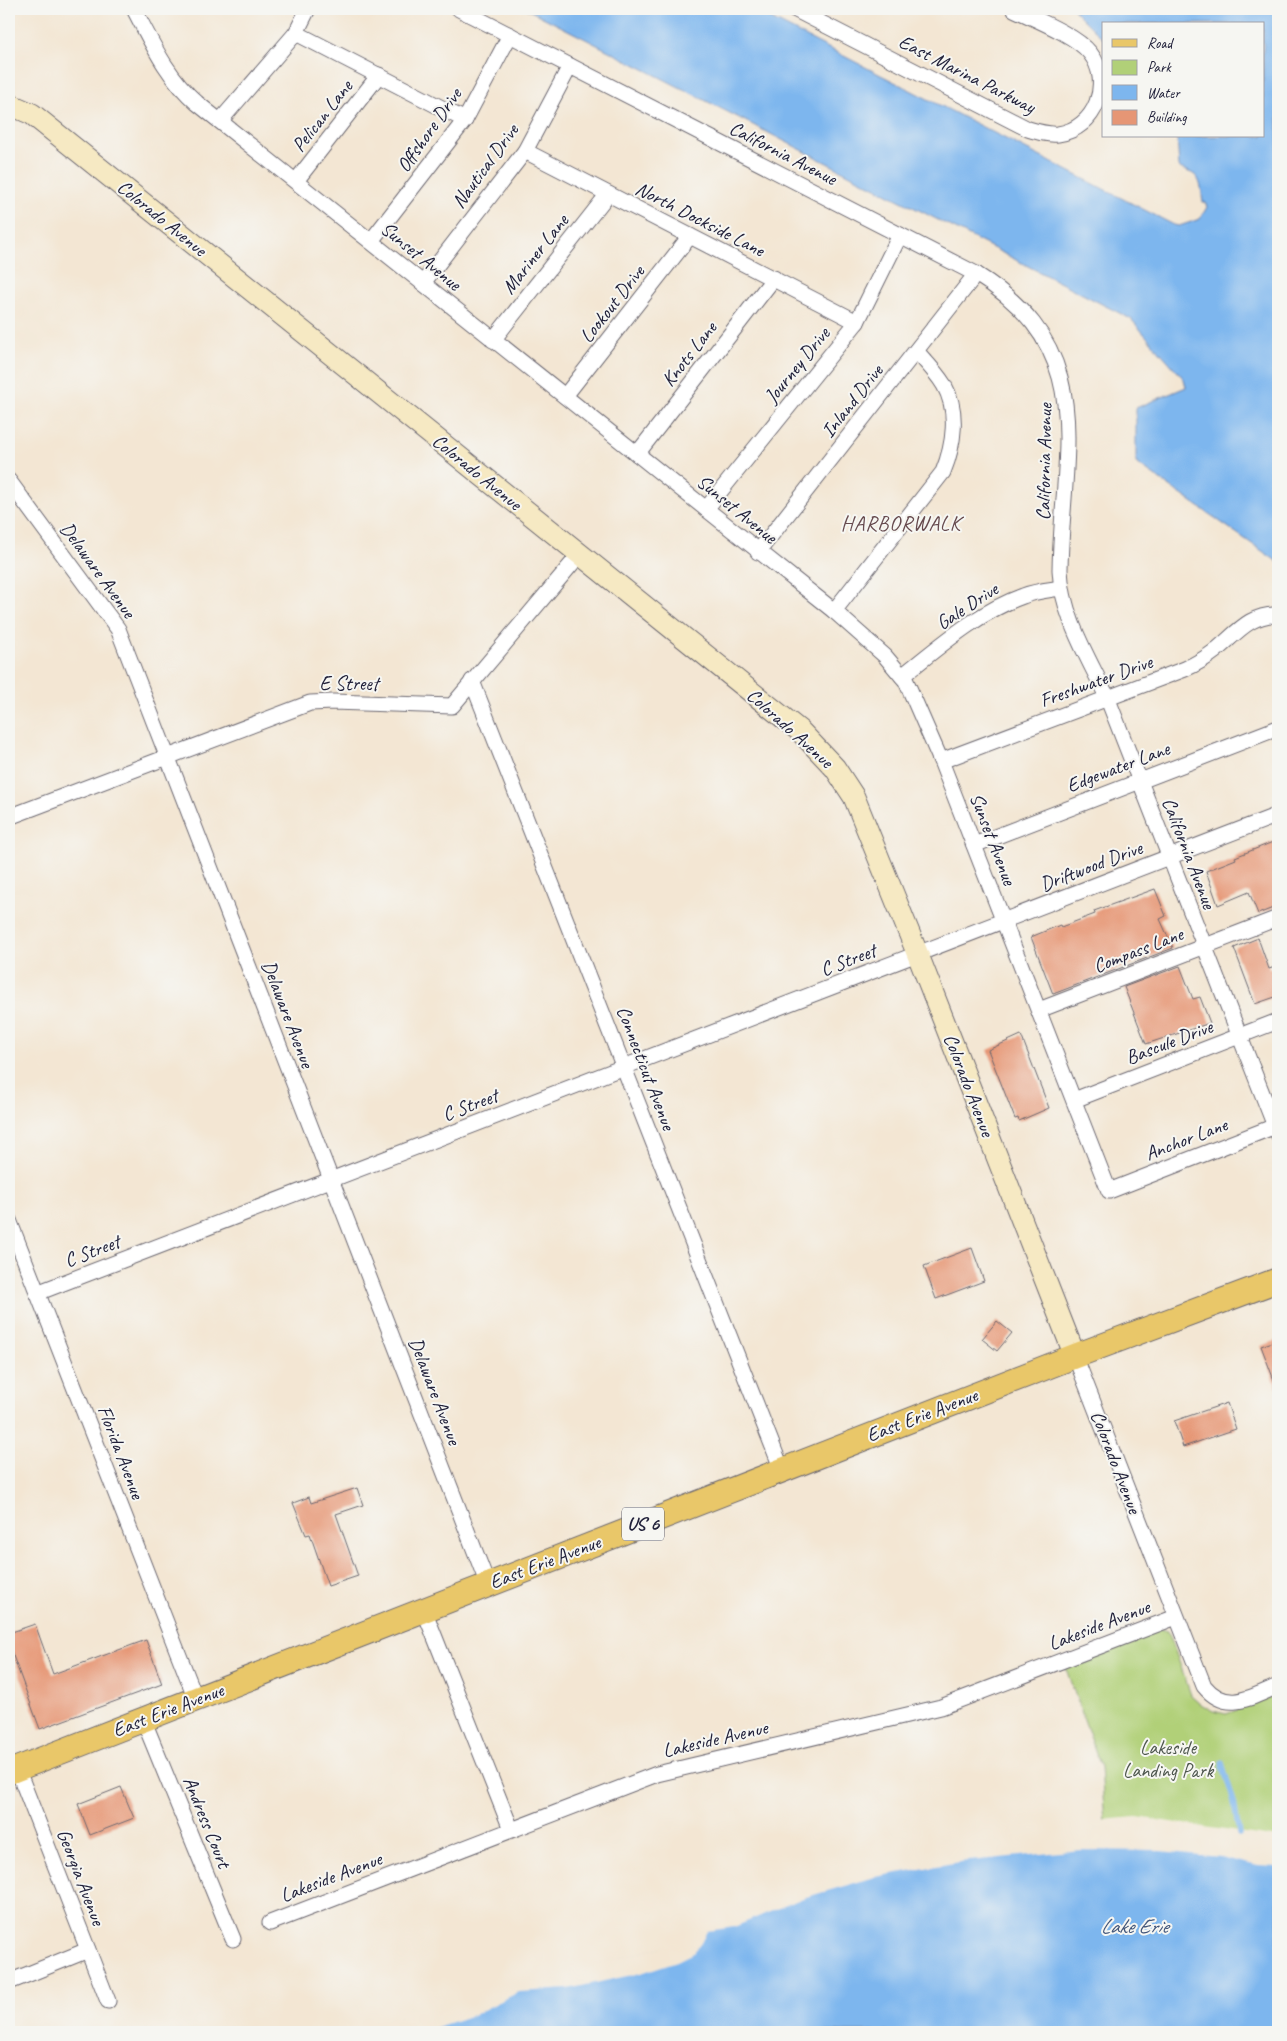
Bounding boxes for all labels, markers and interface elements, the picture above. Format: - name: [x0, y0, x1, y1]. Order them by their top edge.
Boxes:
- legend: [1102, 22, 1264, 138]
- street label: East Marina Parkway: [895, 29, 1040, 120]
- text: Road: [1147, 34, 1174, 53]
- text: Park: [1147, 58, 1172, 77]
- street label: Pelican Lane: [286, 74, 359, 157]
- street label: Offshore Drive: [391, 82, 468, 177]
- text: Water: [1147, 84, 1181, 103]
- text: Building: [1147, 108, 1187, 127]
- street label: California Avenue: [725, 115, 842, 191]
- street label: Nautical Drive: [446, 118, 525, 213]
- street label: Colorado Avenue: [112, 174, 213, 263]
- street label: North Dockside Lane: [631, 176, 770, 263]
- street label: Mariner Lane: [496, 208, 575, 299]
- street label: Sunset Avenue: [376, 216, 468, 297]
- street label: Lookout Drive: [574, 259, 651, 348]
- street label: Knots Lane: [656, 315, 723, 391]
- street label: Journey Drive: [758, 321, 836, 409]
- street label: Inland Drive: [816, 358, 889, 443]
- street label: California Avenue: [1030, 402, 1058, 521]
- street label: Colorado Avenue: [427, 428, 528, 517]
- street label: Sunset Avenue: [692, 469, 784, 550]
- district label: HARBORWALK: [841, 510, 965, 536]
- street label: Delaware Avenue: [55, 517, 142, 624]
- street label: Gale Drive: [931, 576, 1004, 635]
- street label: Freshwater Drive: [1036, 649, 1157, 713]
- street label: E Street: [320, 671, 382, 696]
- street label: Colorado Avenue: [741, 683, 840, 774]
- street label: Edgewater Lane: [1063, 735, 1174, 798]
- street label: Sunset Avenue: [964, 789, 1022, 890]
- street label: California Avenue: [1156, 794, 1222, 914]
- street label: Driftwood Drive: [1036, 835, 1147, 897]
- street label: Compass Lane: [1090, 921, 1188, 979]
- street label: C Street: [817, 937, 882, 982]
- street label: Delaware Avenue: [256, 957, 320, 1073]
- street label: Connecticut Avenue: [611, 1003, 682, 1135]
- street label: Bascule Drive: [1122, 1013, 1217, 1070]
- street label: Colorado Avenue: [938, 1030, 1001, 1141]
- street label: C Street: [439, 1082, 504, 1127]
- street label: Anchor Lane: [1141, 1111, 1232, 1166]
- street label: C Street: [61, 1228, 126, 1273]
- street label: Delaware Avenue: [403, 1334, 467, 1450]
- street label: East Erie Avenue: [863, 1382, 982, 1448]
- street label: Florida Avenue: [92, 1402, 151, 1503]
- street label: Colorado Avenue: [1085, 1407, 1148, 1518]
- road number: US 6: [622, 1508, 664, 1540]
- street label: East Erie Avenue: [486, 1529, 605, 1595]
- street label: Lakeside Avenue: [1045, 1594, 1155, 1656]
- street label: East Erie Avenue: [109, 1677, 228, 1743]
- street label: Lakeside Avenue: [660, 1714, 771, 1763]
- park label: Lakeside Landing Park: [1123, 1735, 1215, 1783]
- street label: Andress Court: [177, 1773, 238, 1874]
- street label: Georgia Avenue: [51, 1825, 111, 1930]
- street label: Lakeside Avenue: [277, 1846, 387, 1908]
- water label: Lake Erie: [1100, 1913, 1171, 1939]

